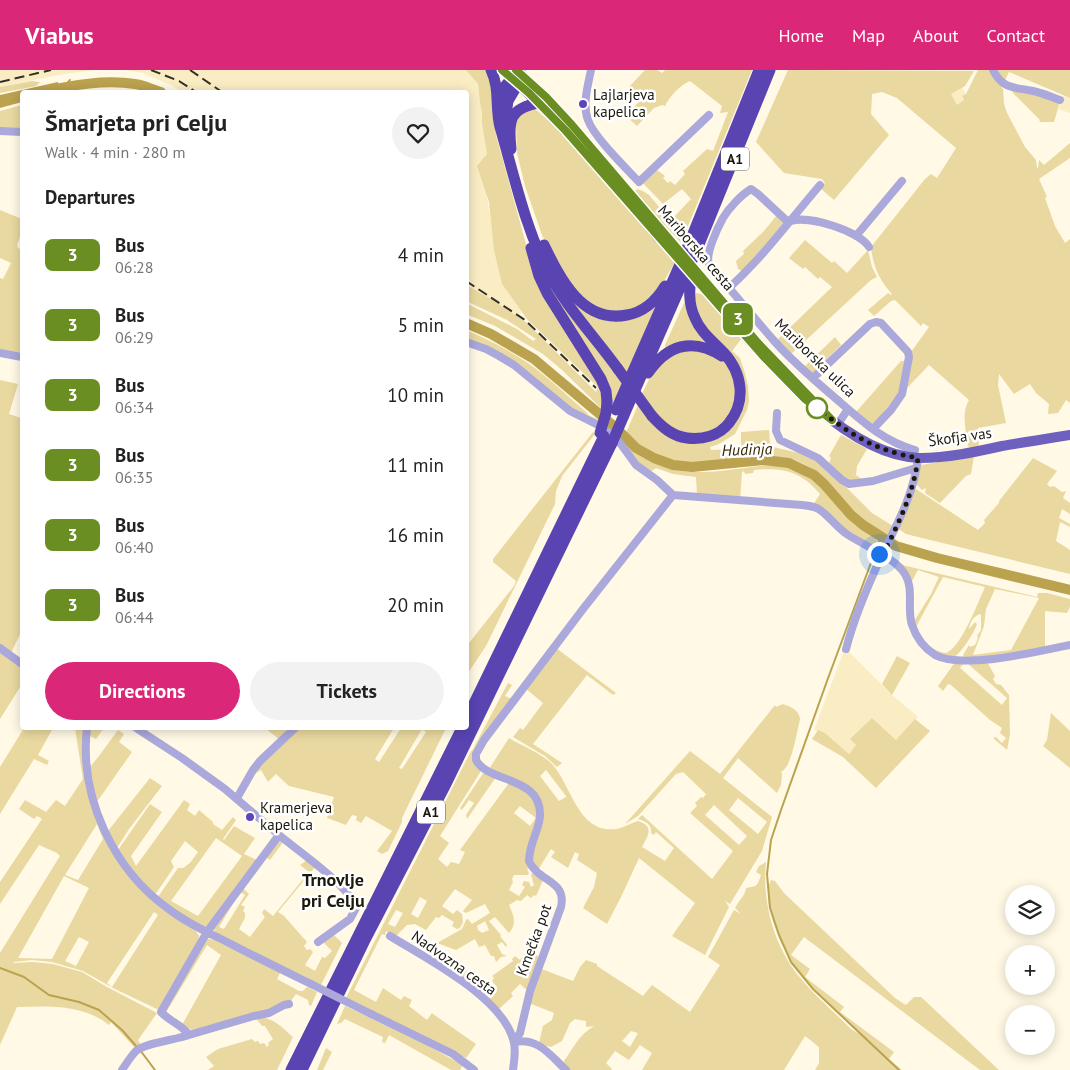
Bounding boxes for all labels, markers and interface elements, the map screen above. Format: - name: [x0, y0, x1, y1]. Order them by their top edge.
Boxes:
- text: Viabus: [25, 20, 94, 51]
- text: Home: [778, 24, 824, 47]
- text: Map: [852, 24, 885, 47]
- text: About: [913, 24, 959, 47]
- text: Contact: [987, 24, 1045, 47]
- place label: Lajlarjeva kapelica: [593, 85, 655, 121]
- marker: Lajlarjeva kapelica: [577, 98, 589, 110]
- text: Šmarjeta pri Celju: [45, 107, 227, 138]
- button: heart: [392, 107, 444, 159]
- text: Walk · 4 min · 280 m: [45, 142, 185, 162]
- road number: A1: [721, 148, 749, 170]
- text: Departures: [45, 185, 135, 209]
- street label: Mariborska cesta: [654, 201, 739, 294]
- text: Bus: [115, 233, 144, 257]
- text: 3: [67, 243, 78, 266]
- text: 4 min: [398, 243, 444, 267]
- text: 06:28: [115, 257, 153, 277]
- text: Bus: [115, 303, 144, 327]
- line badge: 3: [722, 303, 754, 335]
- text: 3: [733, 307, 743, 330]
- text: 3: [67, 313, 78, 336]
- text: 5 min: [398, 313, 444, 337]
- street label: Mariborska ulica: [771, 314, 860, 401]
- text: 06:29: [115, 327, 153, 347]
- text: Bus: [115, 373, 144, 397]
- text: 3: [67, 383, 78, 406]
- text: 10 min: [387, 383, 444, 407]
- text: 06:34: [115, 397, 153, 417]
- unlabelled marker: [806, 397, 828, 419]
- street label: Škofja vas: [927, 423, 993, 450]
- water label: Hudinja: [721, 438, 773, 460]
- text: Bus: [115, 443, 144, 467]
- text: 3: [67, 453, 78, 476]
- text: 11 min: [387, 453, 444, 477]
- text: 06:35: [115, 467, 153, 487]
- text: Bus: [115, 513, 144, 537]
- text: 3: [67, 523, 78, 546]
- text: 16 min: [387, 523, 444, 547]
- text: 06:40: [115, 537, 153, 557]
- your location: [867, 542, 892, 567]
- text: Bus: [115, 583, 144, 607]
- text: 3: [67, 593, 78, 616]
- text: 20 min: [387, 593, 444, 617]
- text: 06:44: [115, 607, 153, 627]
- button: Directions: [45, 662, 240, 720]
- button: Tickets: [250, 662, 444, 720]
- place label: Kramerjeva kapelica: [260, 798, 332, 834]
- road number: A1: [417, 800, 445, 824]
- marker: Kramerjeva kapelica: [244, 811, 256, 823]
- district label: Trnovlje pri Celju: [301, 868, 365, 912]
- map controls: [1005, 885, 1055, 1055]
- button: layers: [1005, 885, 1055, 935]
- street label: Kmečka pot: [512, 901, 555, 978]
- street label: Nadvozna cesta: [408, 926, 501, 999]
- button: +: [1005, 945, 1055, 995]
- button: −: [1005, 1005, 1055, 1055]

